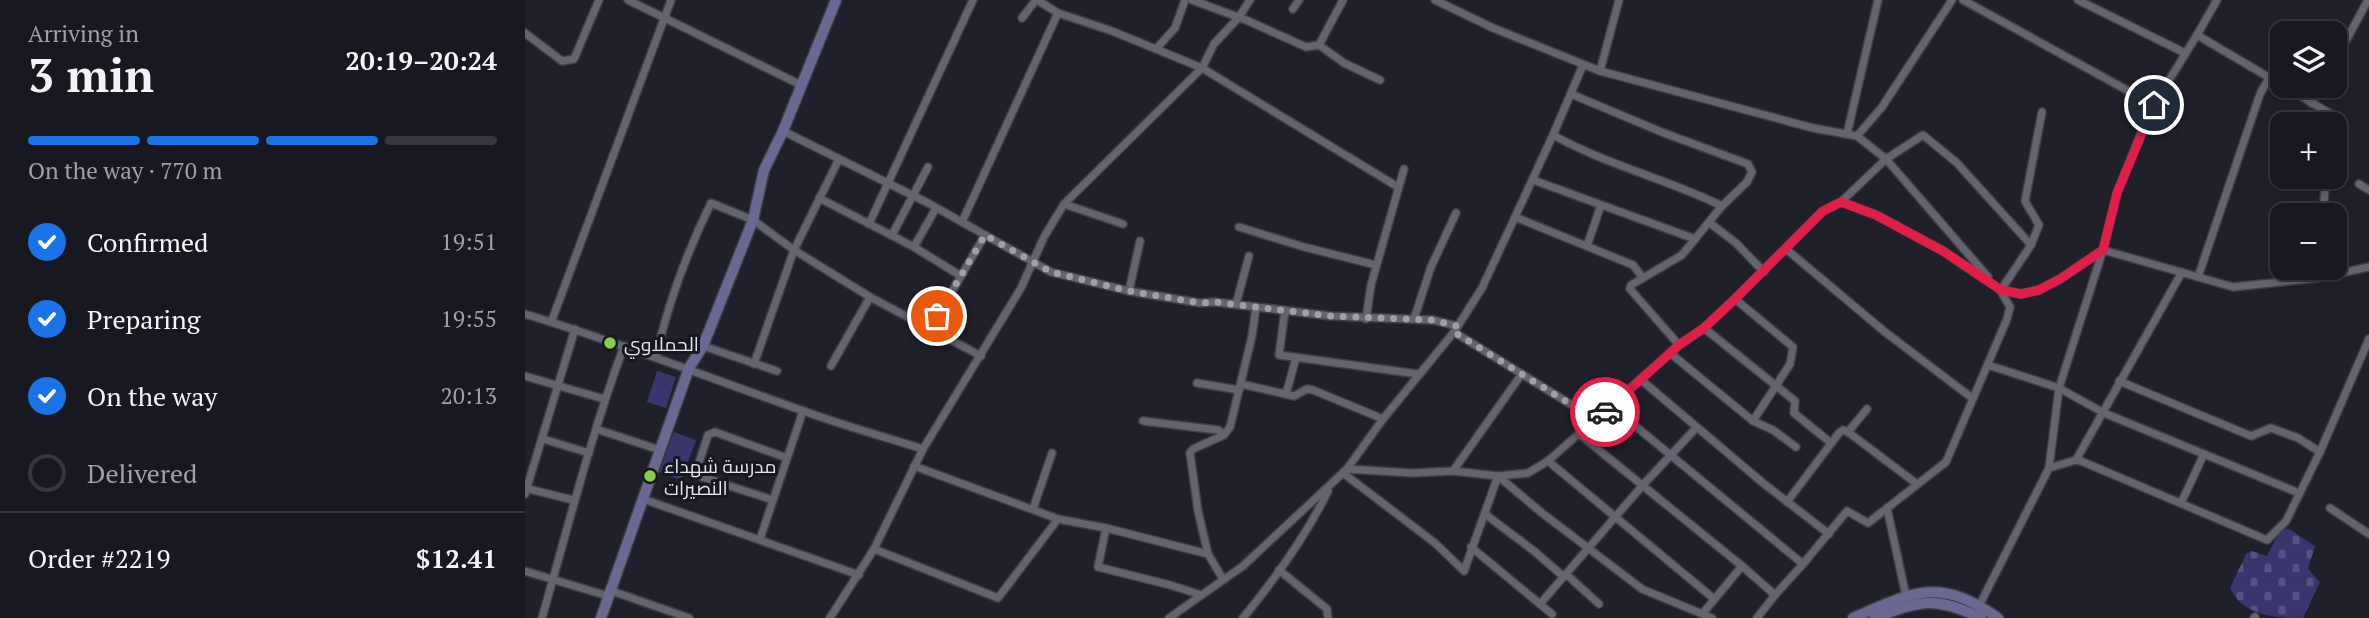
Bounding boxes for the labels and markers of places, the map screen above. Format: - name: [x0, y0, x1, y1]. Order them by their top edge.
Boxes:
- pin: [2124, 75, 2184, 135]
- pin: [907, 286, 967, 346]
- place label: الحملاوي: [624, 331, 699, 359]
- marker: الحملاوي: [602, 335, 618, 351]
- place label: مدرسة شهداء النصيرات: [664, 453, 777, 500]
- marker: مدرسة شهداء النصيرات: [642, 468, 658, 484]

